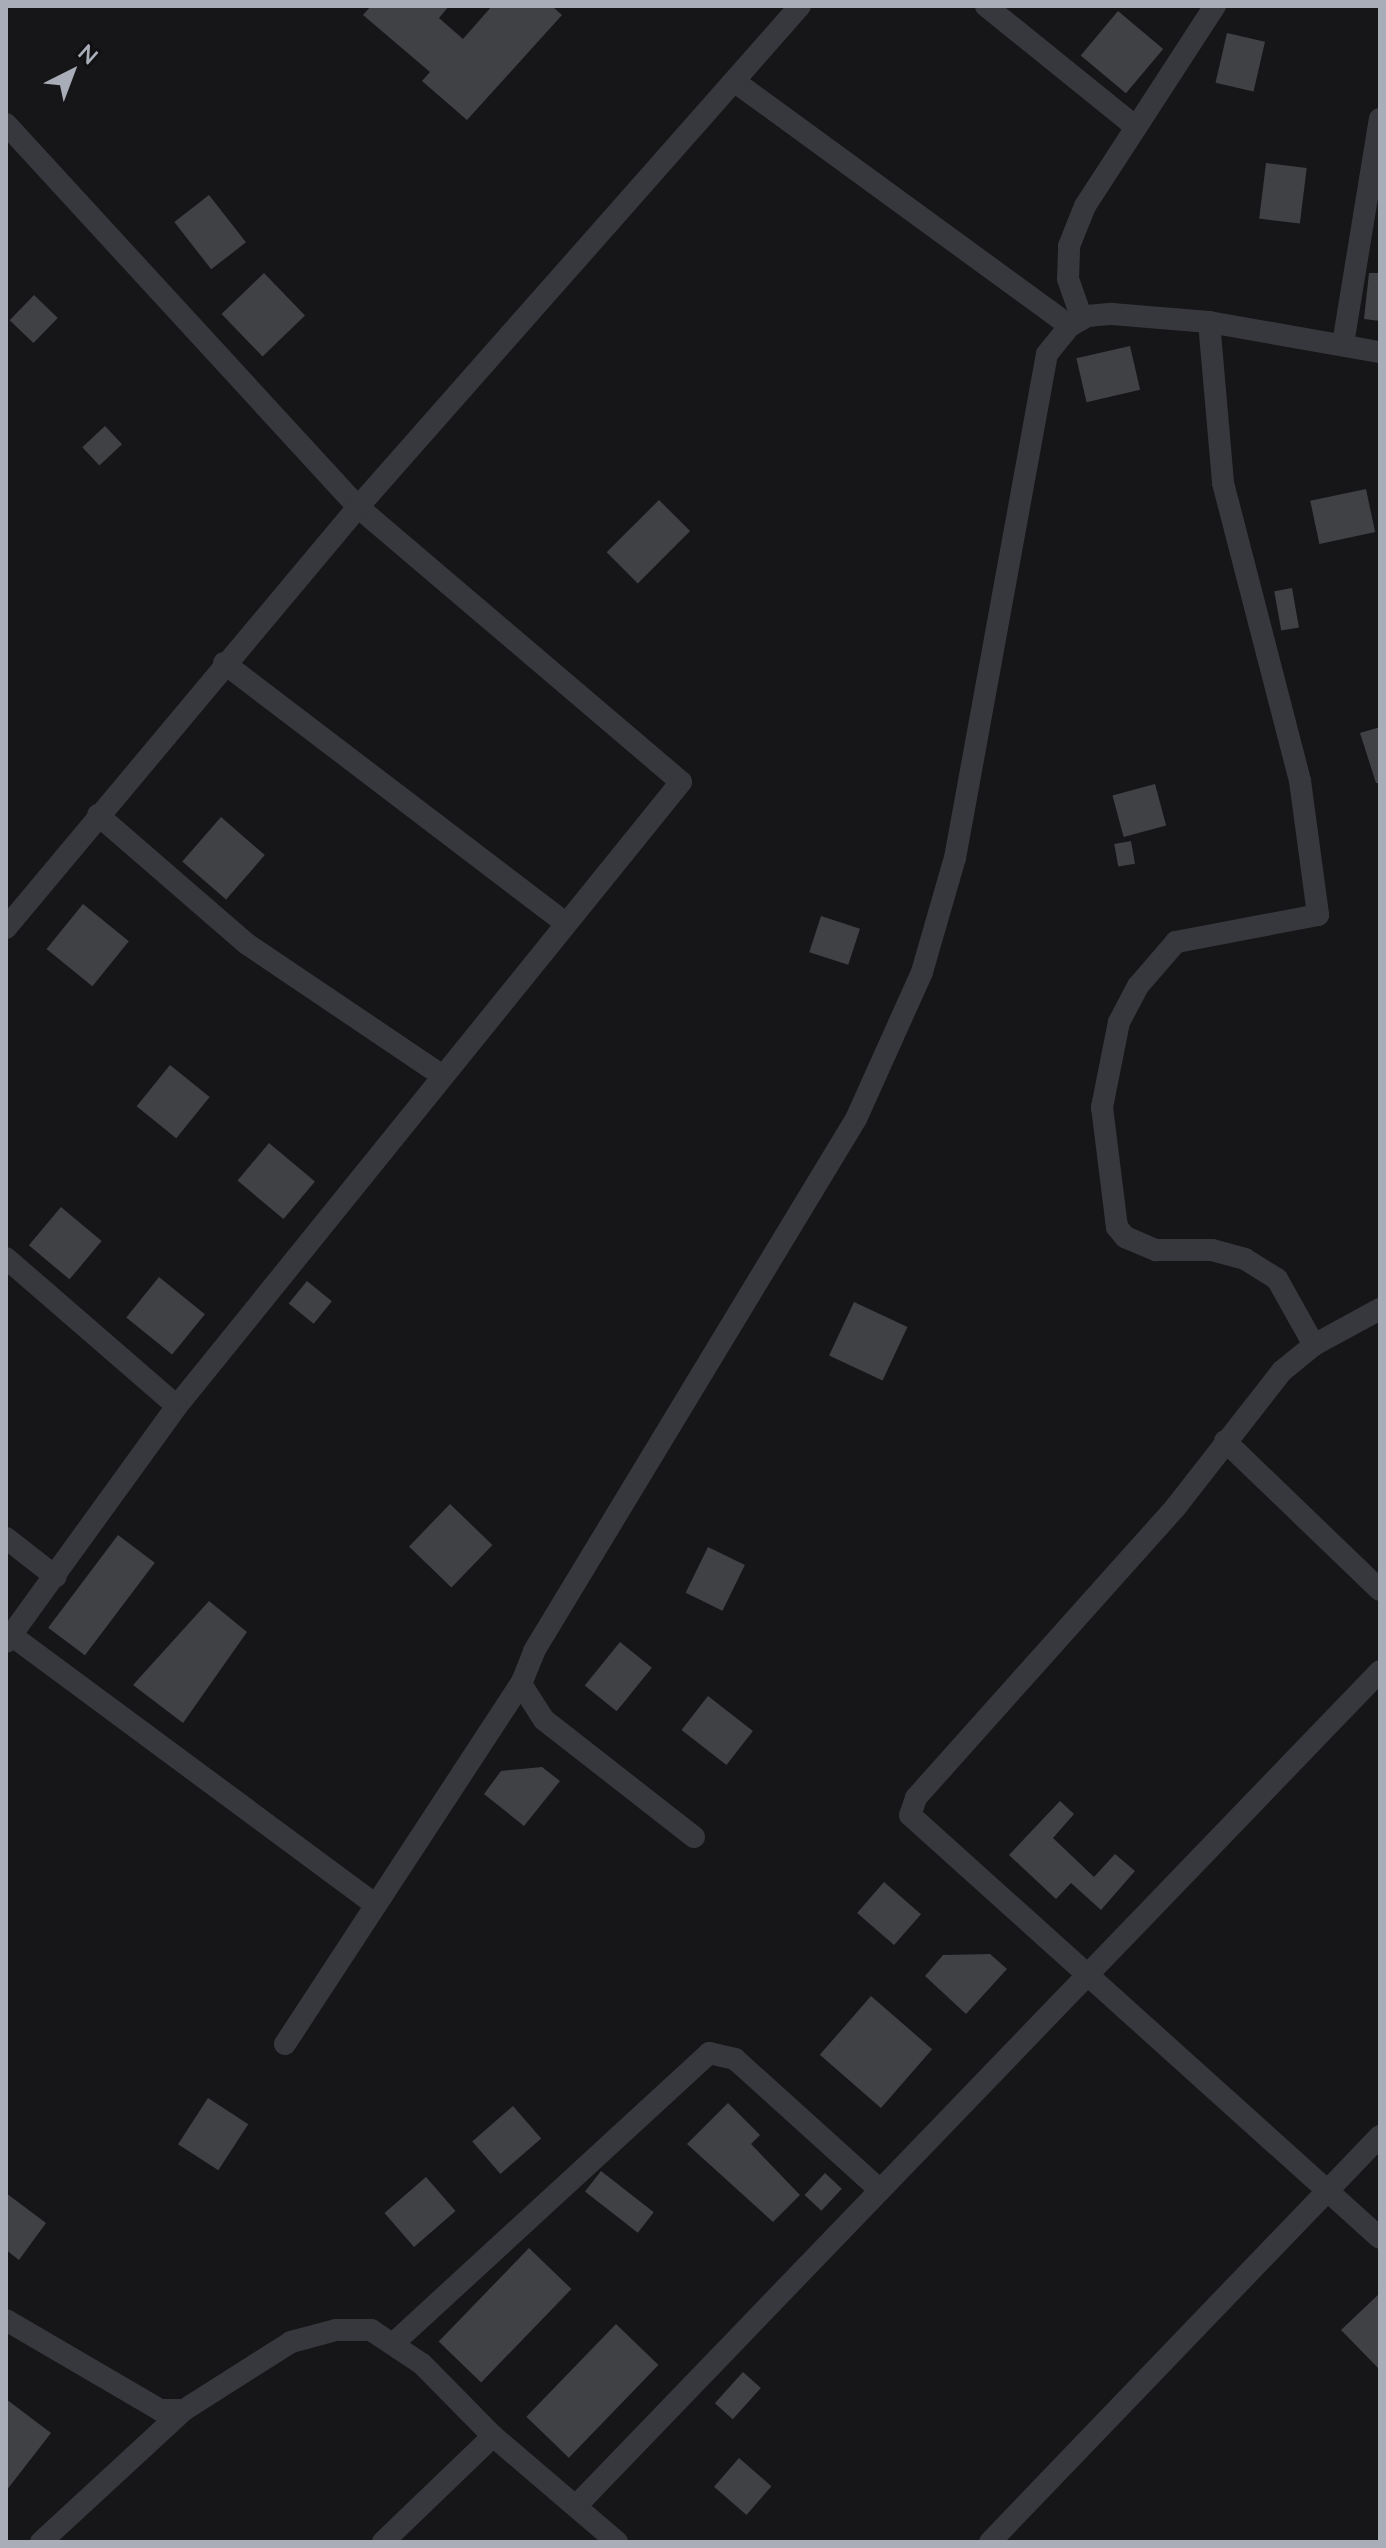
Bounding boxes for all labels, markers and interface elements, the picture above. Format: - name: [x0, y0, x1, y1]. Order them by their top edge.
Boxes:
- north arrow: [32, 32, 112, 112]
- text: N: [73, 38, 104, 69]

